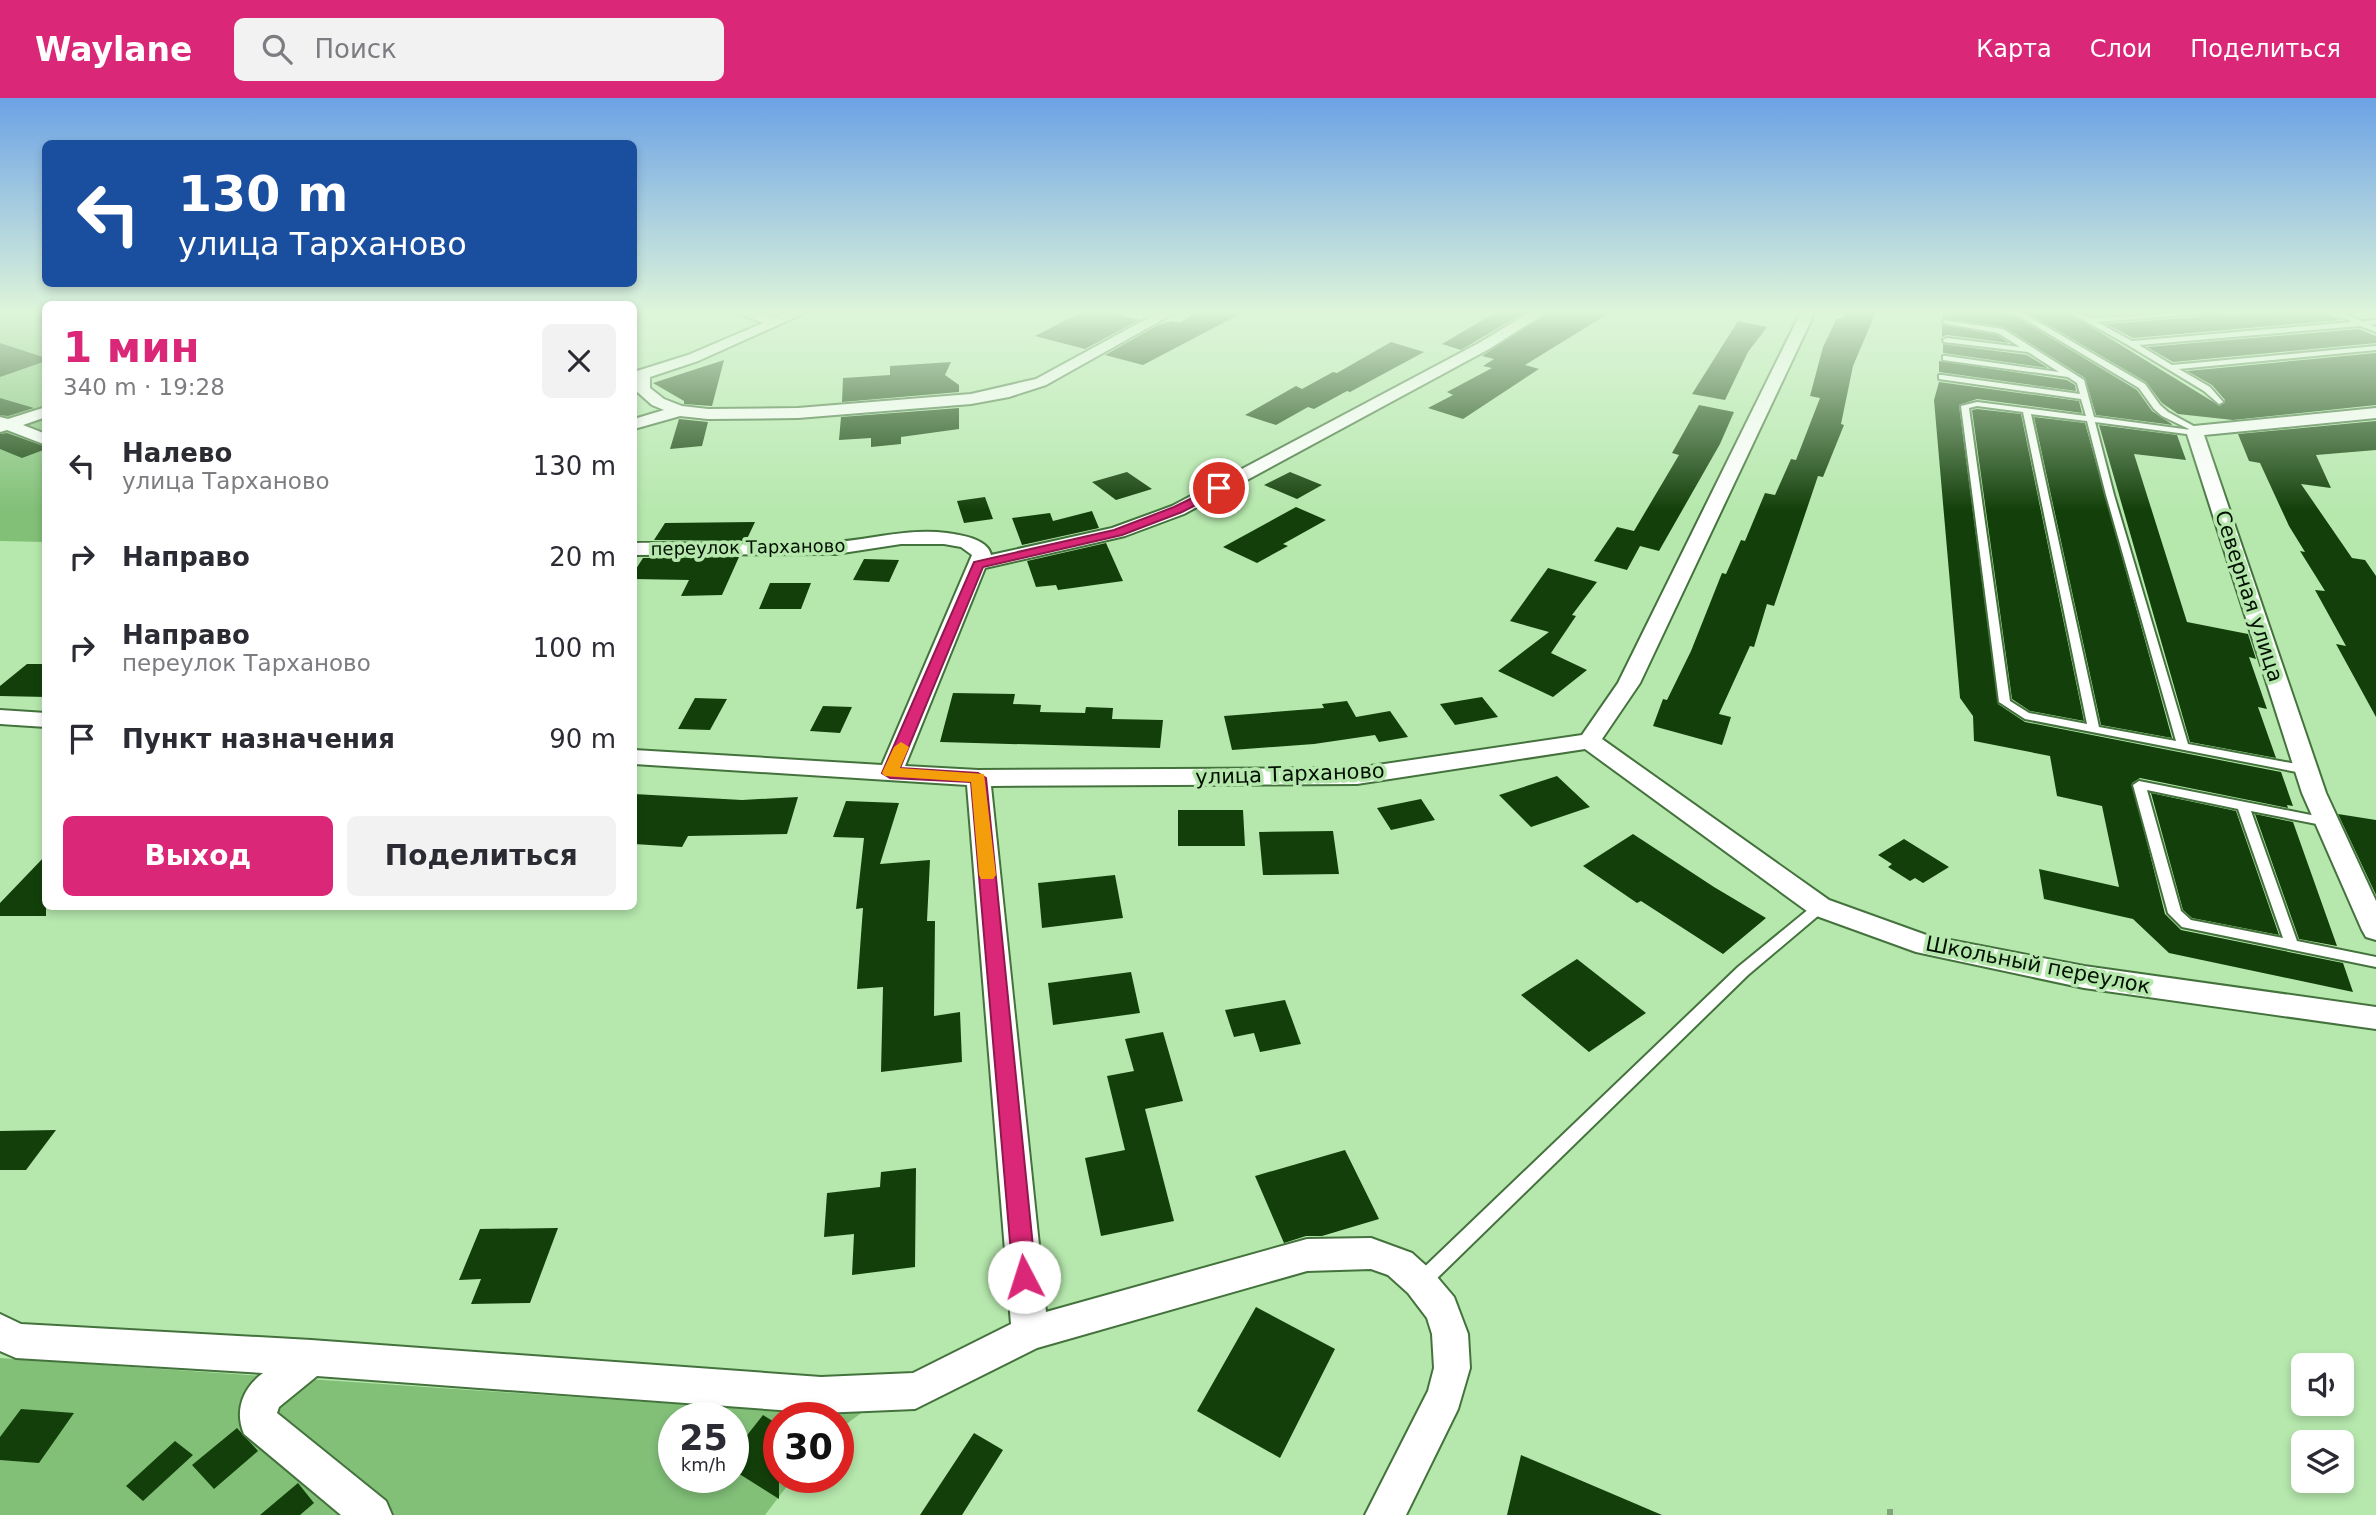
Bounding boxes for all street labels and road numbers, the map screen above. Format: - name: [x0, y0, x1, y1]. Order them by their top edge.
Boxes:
- street label: Северная улица: [2210, 507, 2288, 685]
- street label: переулок Тарханово: [651, 535, 845, 559]
- street label: улица Тарханово: [1195, 759, 1385, 789]
- street label: Школьный переулок: [1923, 931, 2153, 999]

